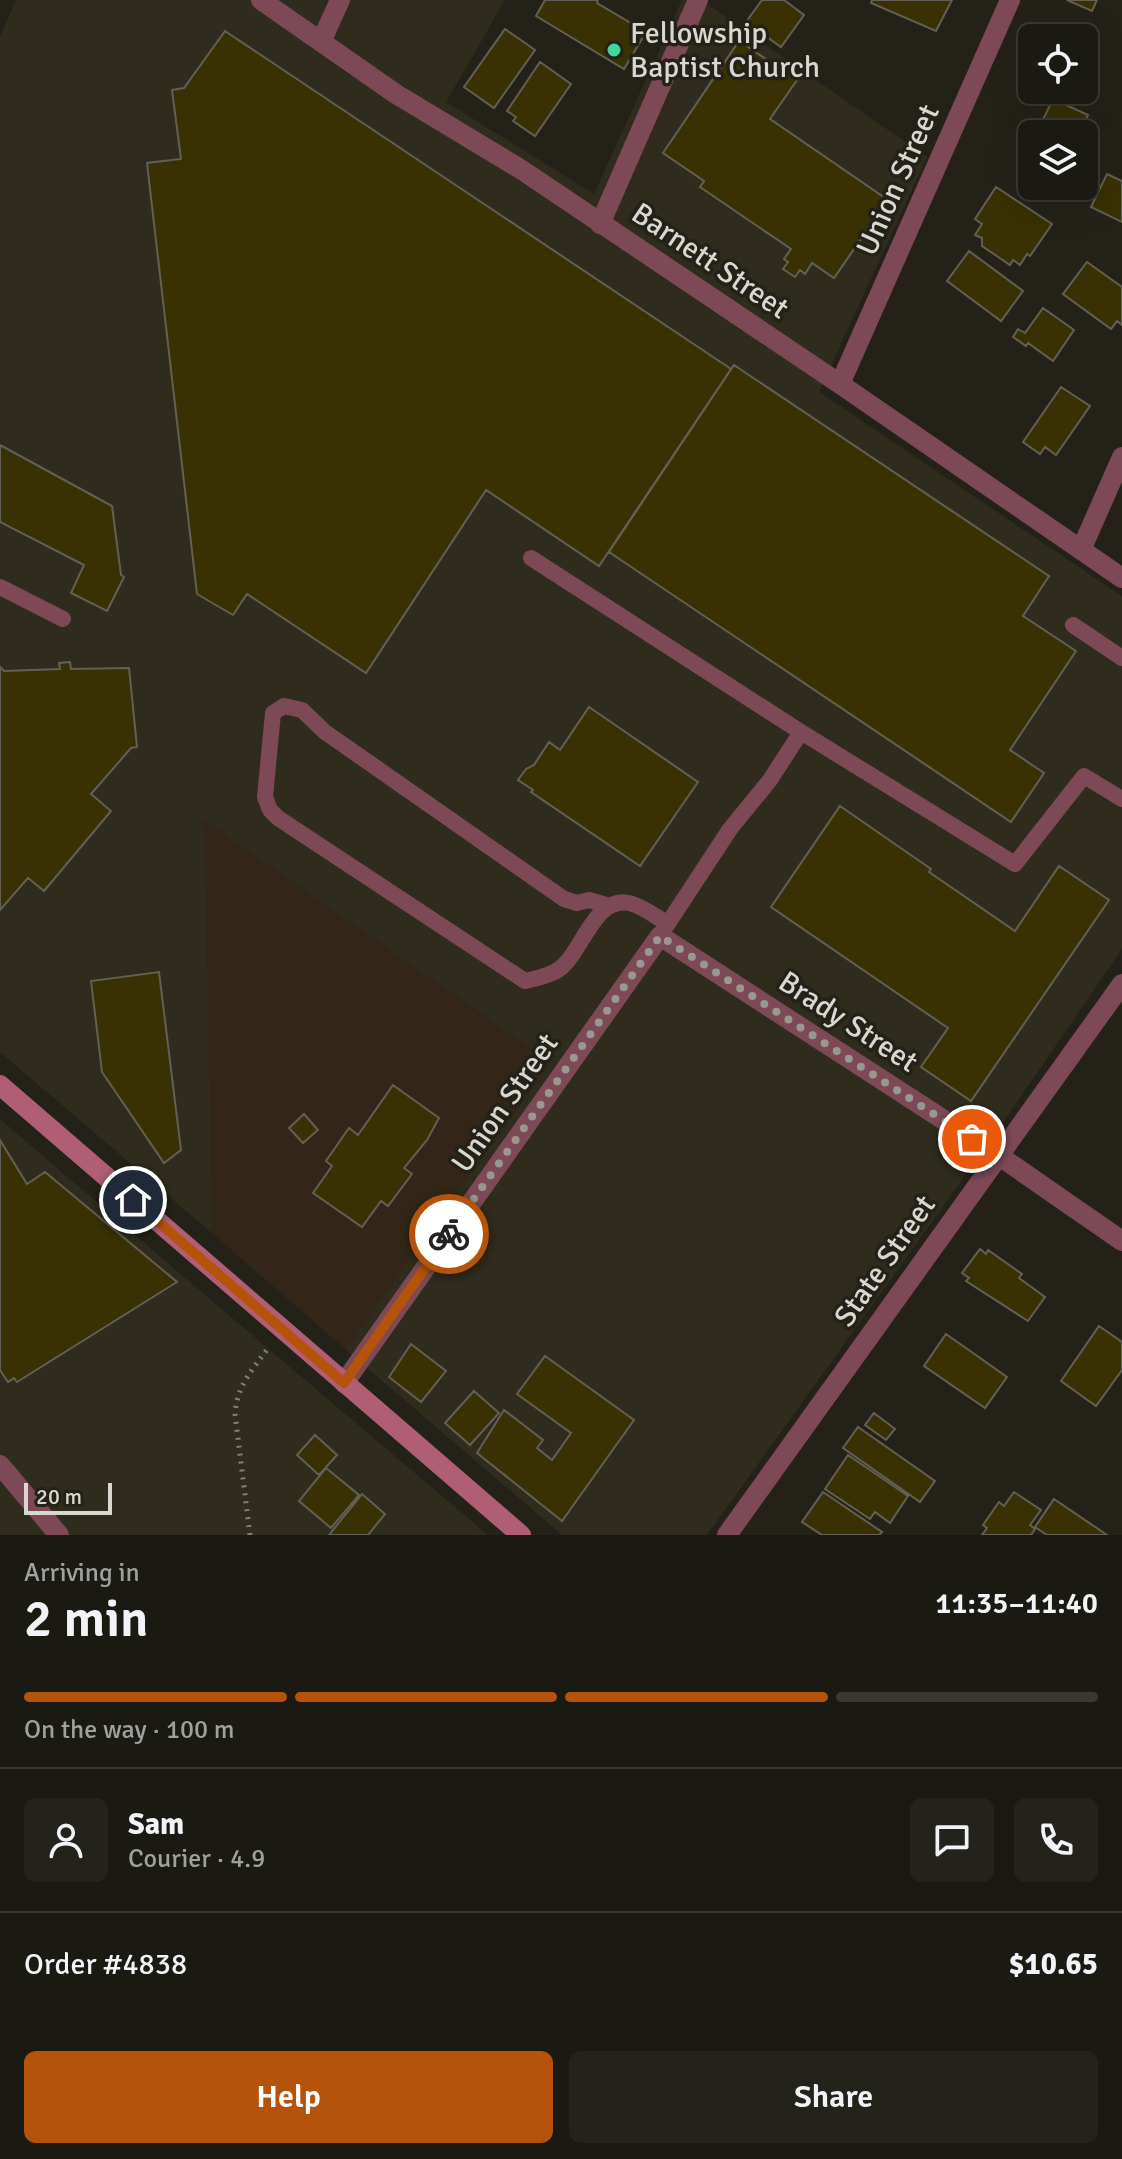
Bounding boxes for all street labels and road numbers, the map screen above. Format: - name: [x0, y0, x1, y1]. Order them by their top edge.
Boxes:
- street label: Union Street: [848, 99, 948, 261]
- street label: Barnett Street: [624, 195, 796, 327]
- street label: Brady Street: [772, 963, 924, 1081]
- street label: Union Street: [444, 1026, 566, 1180]
- street label: State Street: [826, 1188, 944, 1334]

